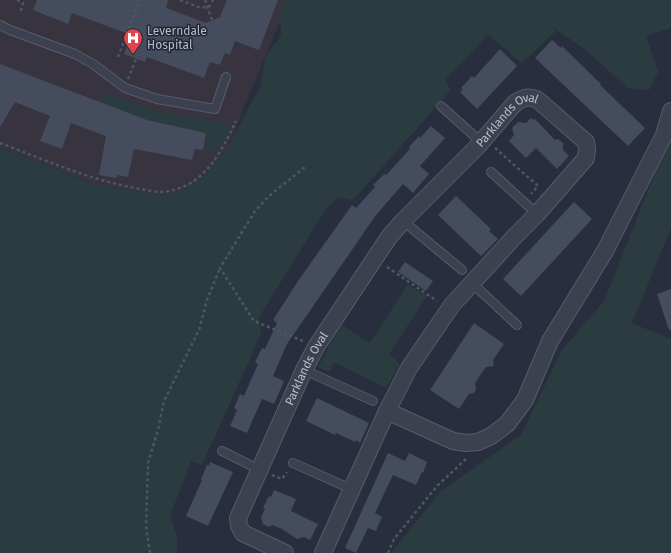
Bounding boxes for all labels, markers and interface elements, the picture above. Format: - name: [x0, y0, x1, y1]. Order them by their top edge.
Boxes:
- place label: Leverndale Hospital: [147, 24, 207, 52]
- hospital icon: Leverndale Hospital: [122, 27, 144, 55]
- street label: Parklands Oval: [473, 90, 541, 150]
- street label: Parklands Oval: [282, 329, 331, 408]

